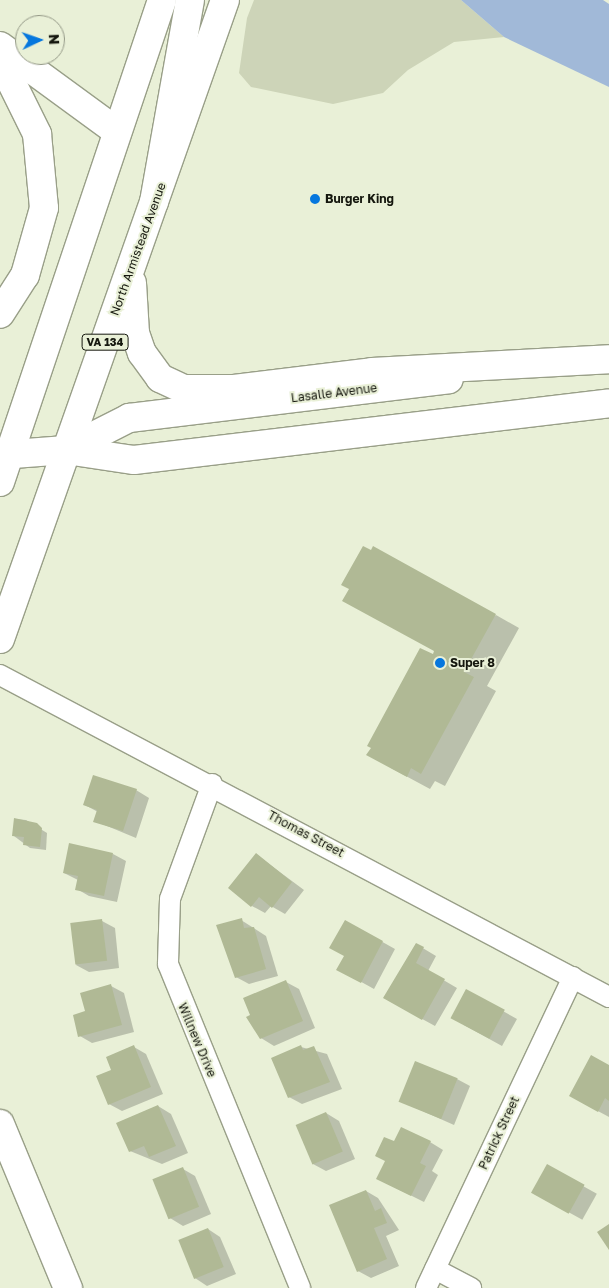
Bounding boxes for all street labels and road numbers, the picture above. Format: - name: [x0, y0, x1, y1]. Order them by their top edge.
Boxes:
- street label: North Armistead Avenue: [107, 180, 169, 318]
- road number: VA 134: [81, 334, 129, 351]
- street label: Lasalle Avenue: [290, 381, 378, 405]
- street label: Thomas Street: [265, 808, 347, 860]
- street label: Willnew Drive: [175, 1001, 219, 1079]
- street label: Patrick Street: [476, 1094, 522, 1172]

